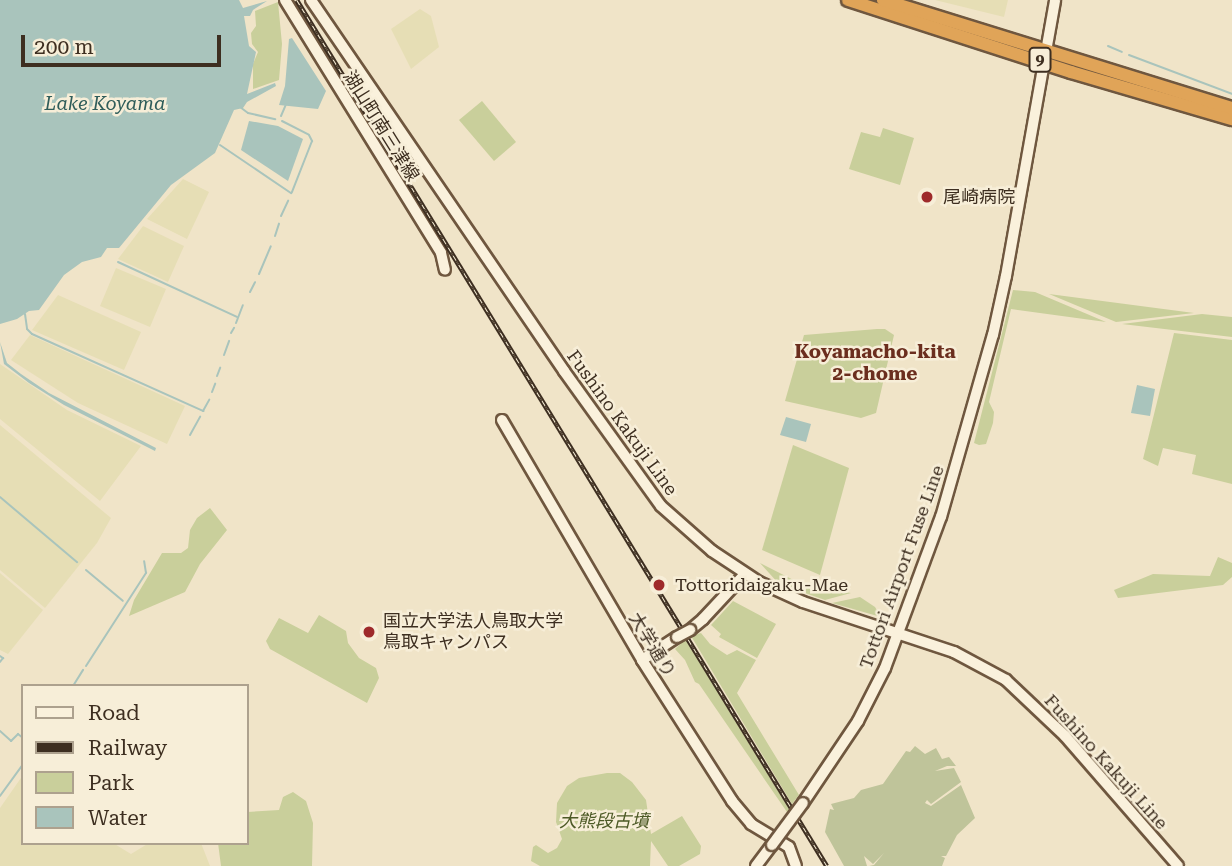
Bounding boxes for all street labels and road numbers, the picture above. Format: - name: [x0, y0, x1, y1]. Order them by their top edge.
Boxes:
- road number: 9: [1028, 48, 1052, 72]
- street label: 湖山町南三津線: [338, 67, 424, 185]
- street label: Fushino Kakuji Line: [562, 346, 682, 500]
- street label: Tottori Airport Fuse Line: [855, 462, 949, 672]
- street label: 大学通り: [624, 609, 680, 681]
- street label: Fushino Kakuji Line: [1040, 690, 1172, 834]

